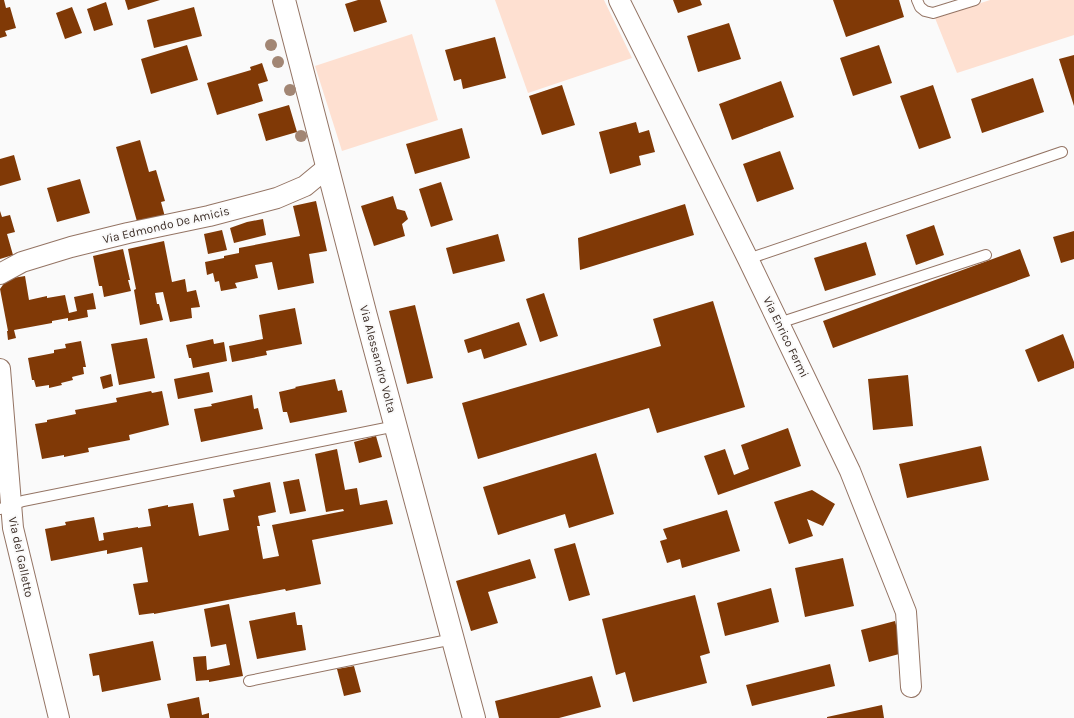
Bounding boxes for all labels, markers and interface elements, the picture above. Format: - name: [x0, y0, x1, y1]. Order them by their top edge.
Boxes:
- street label: Via Edmondo De Amicis: [101, 204, 231, 246]
- street label: Via Enrico Fermi: [760, 294, 812, 380]
- street label: Via Alessandro Volta: [357, 304, 399, 414]
- street label: Via del Galletto: [6, 515, 36, 599]

